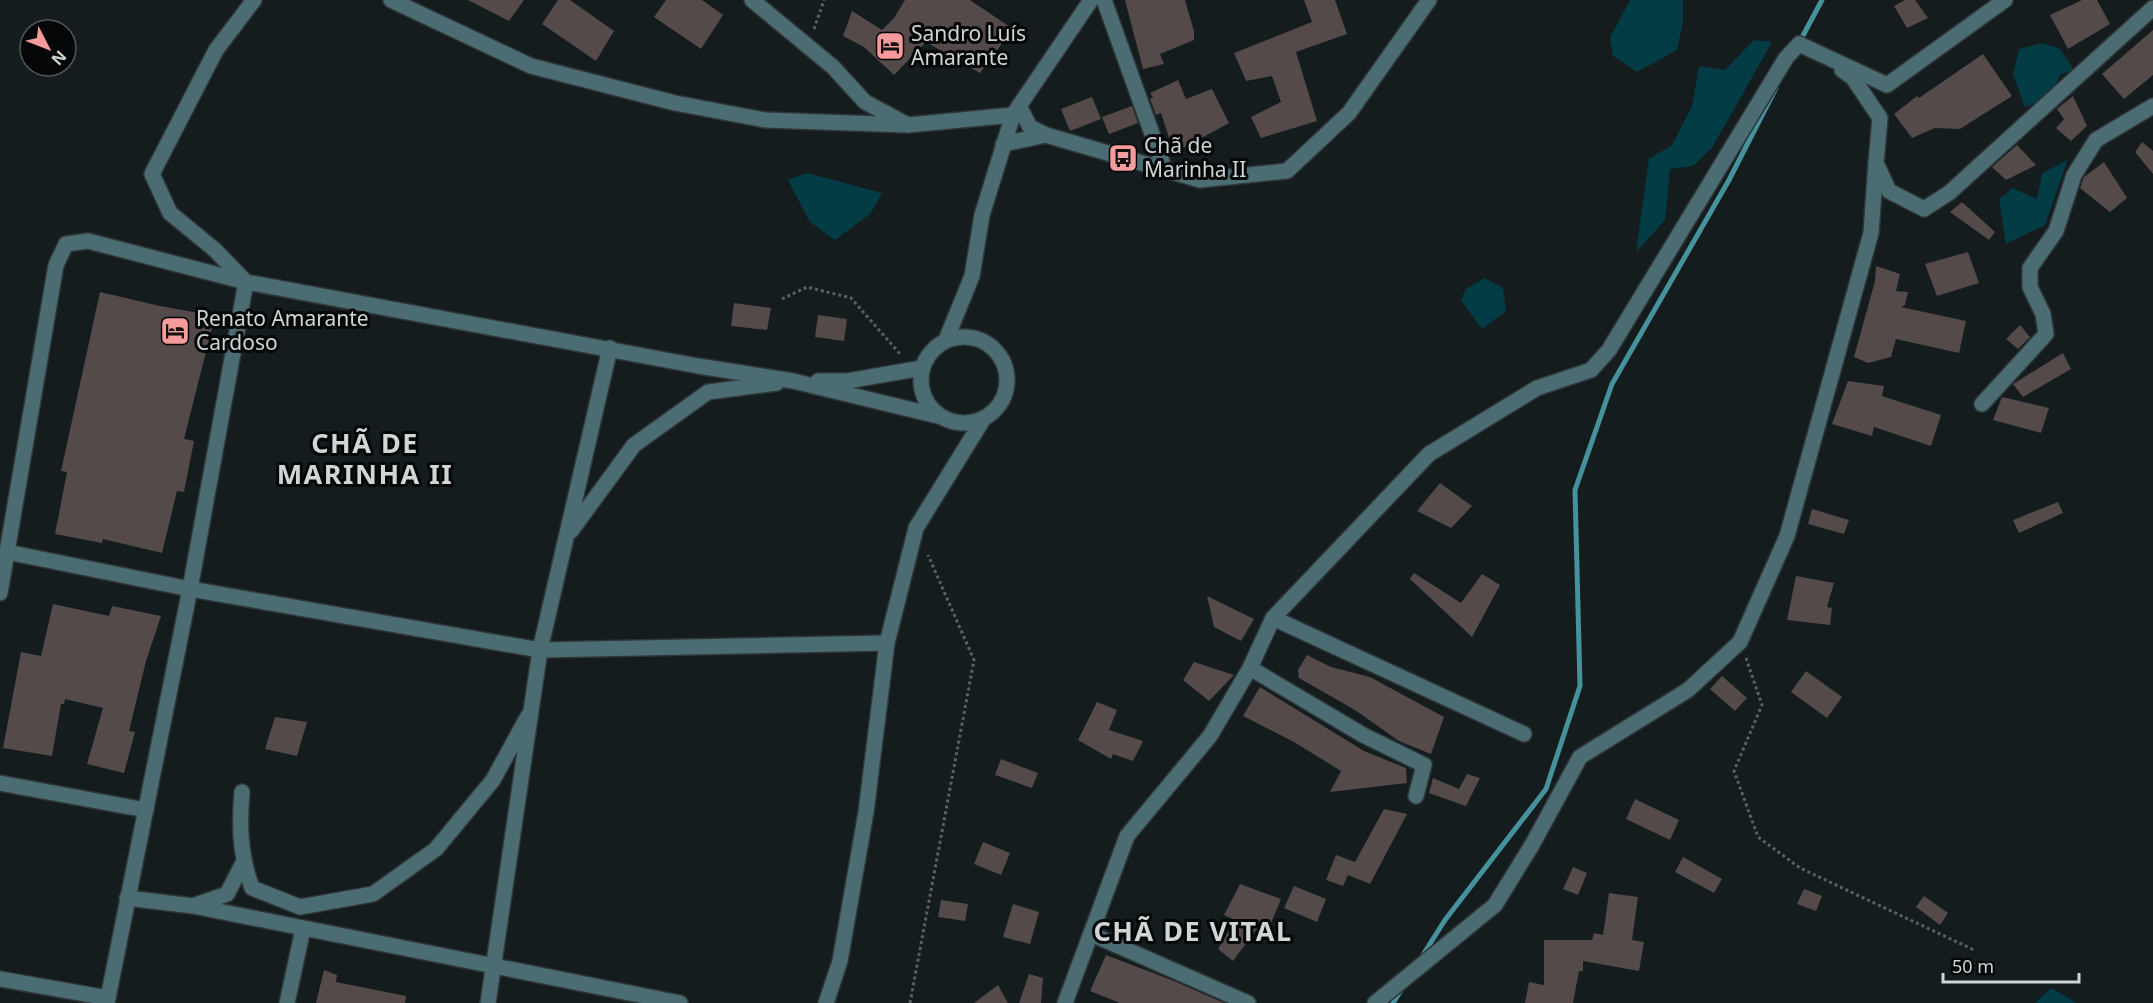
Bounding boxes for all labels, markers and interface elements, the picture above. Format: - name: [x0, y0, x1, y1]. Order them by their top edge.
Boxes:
- north arrow: [18, 18, 78, 78]
- place label: Sandro Luís Amarante: [911, 19, 1026, 71]
- hotel icon: Sandro Luís Amarante: [874, 30, 906, 62]
- text: N: [47, 46, 72, 70]
- place label: Chã de Marinha II: [1144, 131, 1246, 183]
- bus stop icon: Chã de Marinha II: [1107, 142, 1139, 174]
- place label: Renato Amarante Cardoso: [196, 304, 369, 356]
- hotel icon: Renato Amarante Cardoso: [159, 315, 191, 347]
- district label: CHÃ DE MARINHA II: [277, 424, 453, 492]
- district label: CHÃ DE VITAL: [1093, 912, 1293, 949]
- scale bar: [1943, 946, 2080, 984]
- text: 50 m: [1952, 954, 1994, 978]

